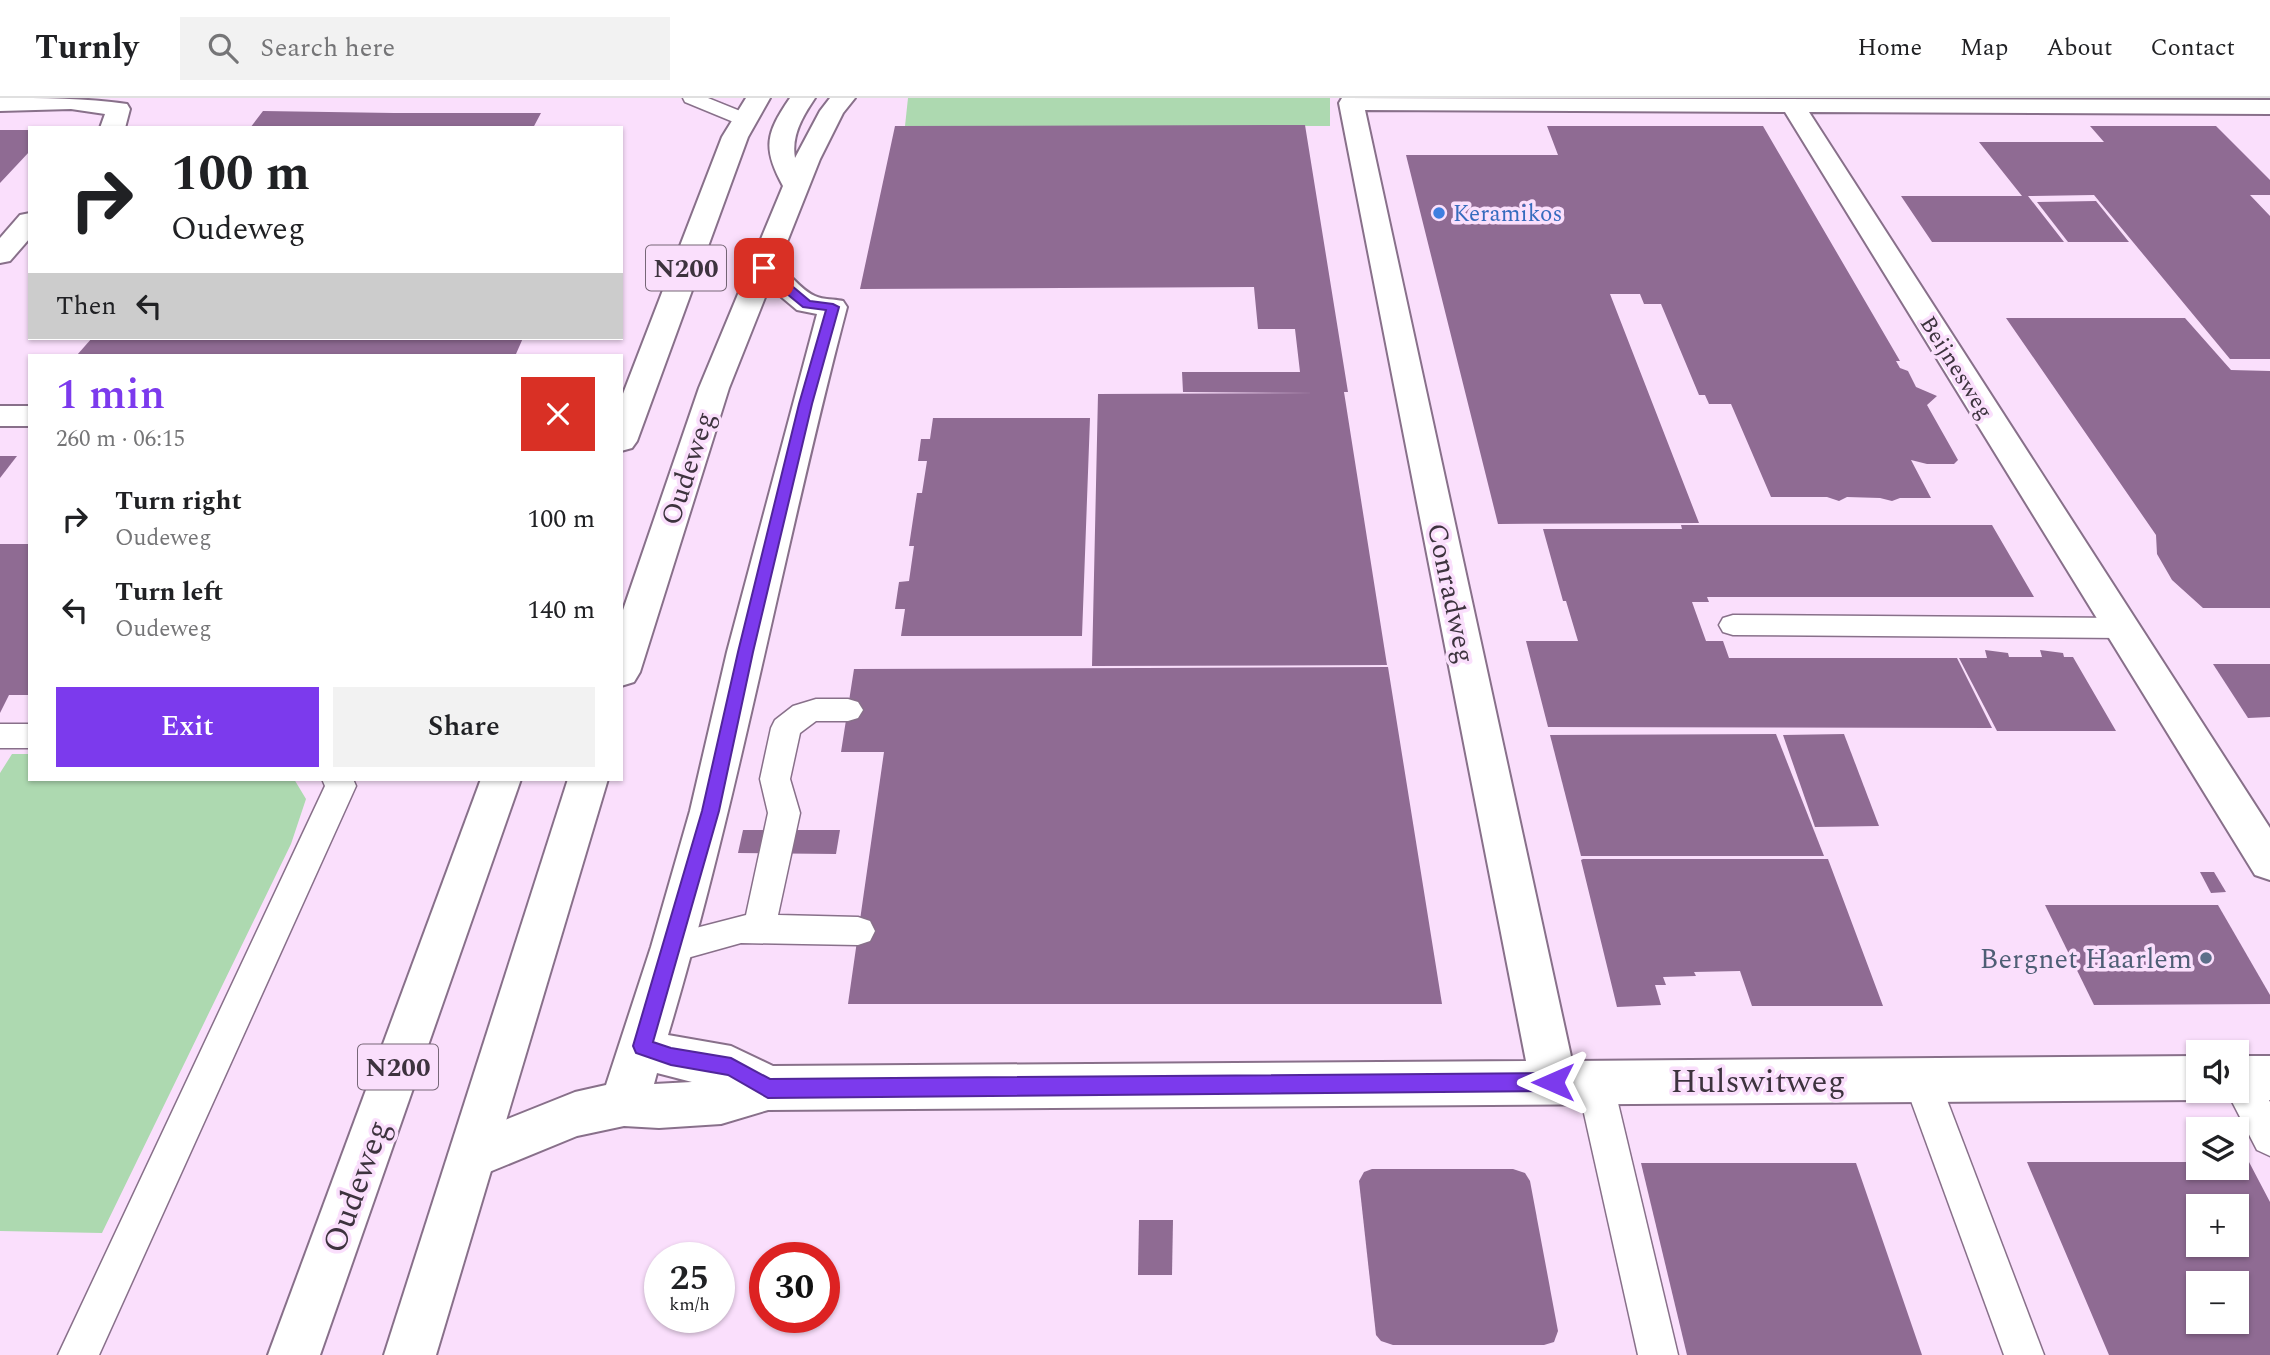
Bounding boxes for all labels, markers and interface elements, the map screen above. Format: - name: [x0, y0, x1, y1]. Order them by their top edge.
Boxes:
- search box: [180, 17, 670, 80]
- text: Turnly: [35, 23, 138, 73]
- text: Search here: [260, 28, 395, 68]
- icon: search: [204, 29, 242, 67]
- text: Home: [1857, 30, 1922, 66]
- text: Map: [1960, 30, 2008, 66]
- text: About: [2046, 30, 2112, 66]
- text: Contact: [2150, 30, 2235, 66]
- text: 100 m: [171, 137, 310, 212]
- icon: right: [56, 154, 147, 245]
- place label: Keramikos: [1453, 197, 1562, 232]
- text: Oudeweg: [171, 205, 305, 254]
- marker: Keramikos: [1431, 205, 1447, 221]
- pin: [734, 238, 794, 298]
- road number: N200: [646, 246, 726, 290]
- icon: arrive: [745, 249, 783, 287]
- text: Then: [56, 286, 116, 326]
- icon: left: [130, 287, 168, 325]
- street label: Beijnesweg: [1910, 309, 2001, 426]
- text: 1 min: [56, 364, 165, 427]
- button: close: [521, 377, 595, 451]
- street label: Oudeweg: [650, 406, 727, 531]
- text: 260 m · 06:15: [56, 422, 185, 457]
- text: Turn right: [115, 481, 242, 521]
- text: 100 m: [527, 499, 595, 539]
- icon: right: [56, 500, 94, 538]
- street label: Conradweg: [1415, 519, 1486, 667]
- text: Oudeweg: [115, 521, 211, 556]
- text: Turn left: [115, 572, 223, 612]
- text: 140 m: [527, 590, 595, 630]
- icon: left: [56, 591, 94, 629]
- text: Oudeweg: [115, 612, 211, 647]
- button: Exit: [56, 687, 319, 767]
- button: Share: [333, 687, 595, 767]
- place label: Bergnet Haarlem: [1980, 938, 2192, 981]
- marker: Bergnet Haarlem: [2198, 950, 2214, 966]
- map controls: [2186, 1040, 2249, 1334]
- button: sound: [2186, 1040, 2249, 1103]
- road number: N200: [358, 1044, 438, 1090]
- position arrow: [1516, 1045, 1590, 1119]
- street label: Hulswitweg: [1671, 1057, 1845, 1107]
- street label: Oudeweg: [310, 1113, 404, 1260]
- button: layers: [2186, 1117, 2249, 1180]
- button: +: [2186, 1194, 2249, 1257]
- speed limit sign: 30: [749, 1242, 840, 1333]
- text: 25: [670, 1252, 709, 1305]
- button: −: [2186, 1271, 2249, 1334]
- text: km/h: [669, 1291, 710, 1318]

